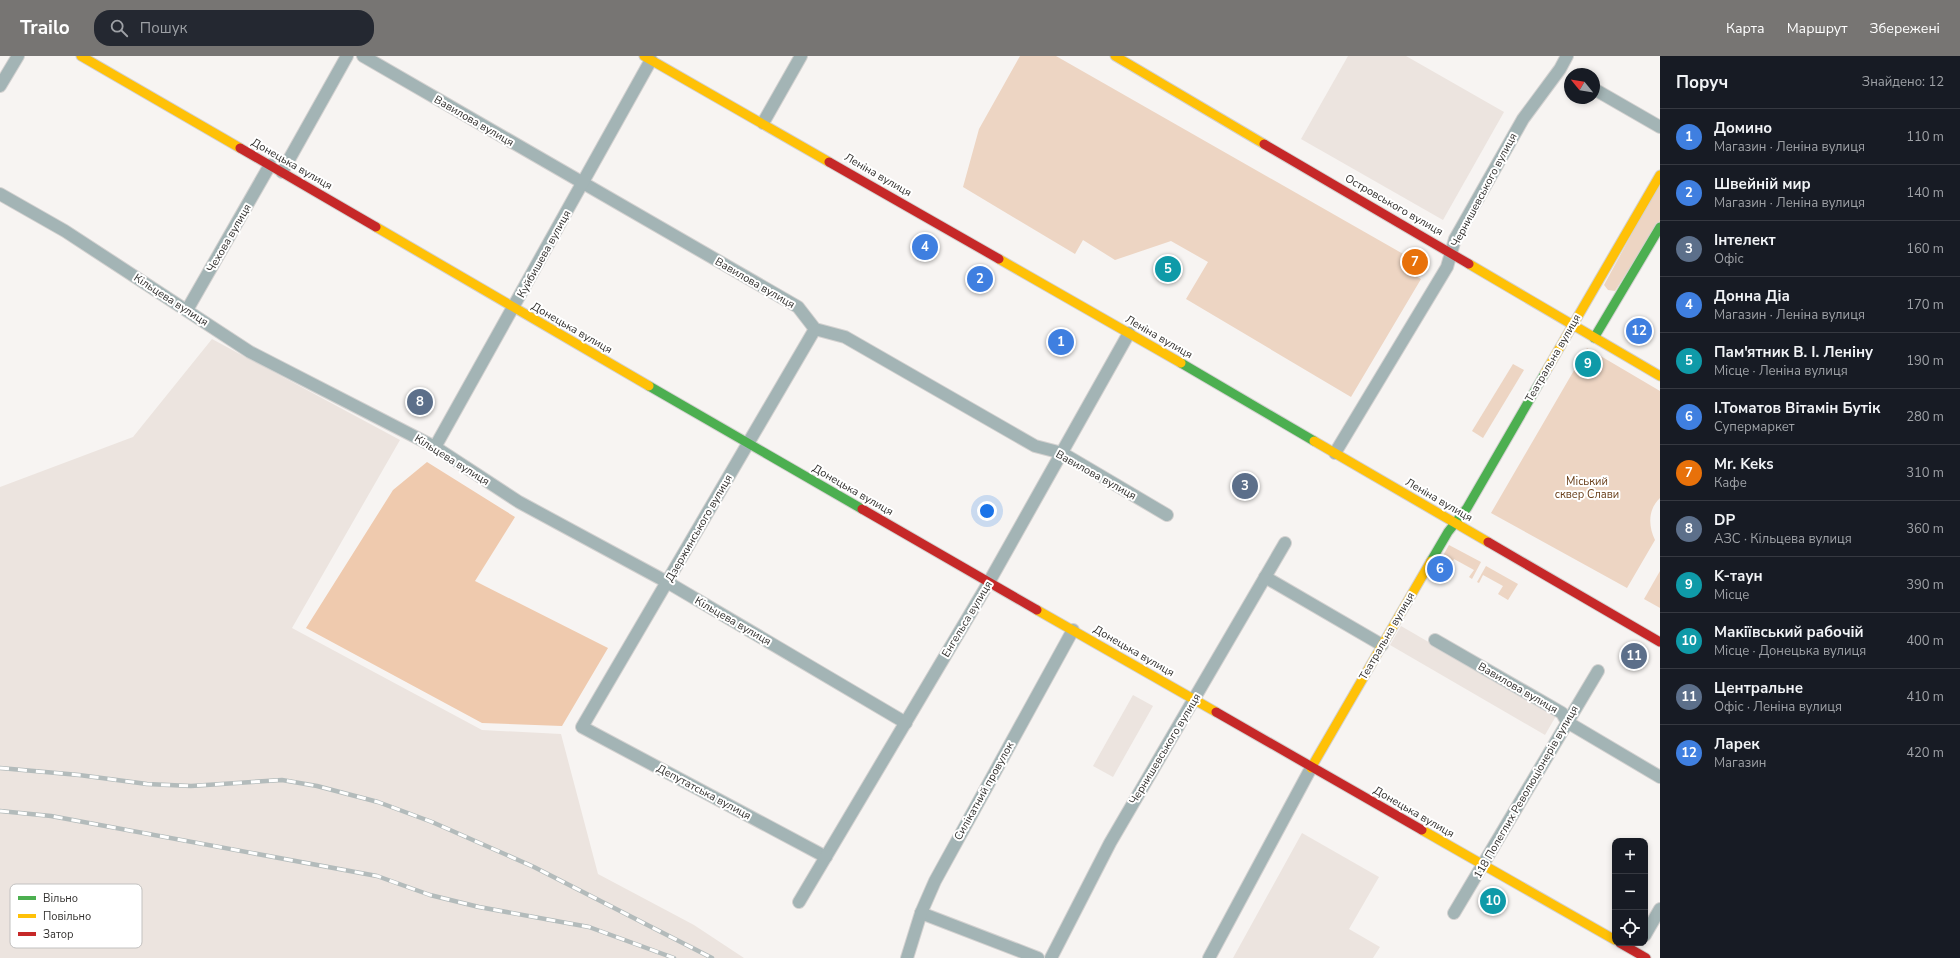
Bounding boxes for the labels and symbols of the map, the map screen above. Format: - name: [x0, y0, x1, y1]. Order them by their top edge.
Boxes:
- north arrow: [1564, 68, 1600, 104]
- street label: Вавилова вулиця: [431, 92, 517, 150]
- street label: Чернишевського вулиця: [1448, 130, 1521, 250]
- street label: Донецька вулиця: [249, 135, 335, 193]
- street label: Леніна вулиця: [842, 150, 914, 200]
- street label: Островського вулиця: [1342, 171, 1446, 239]
- street label: Чехова вулиця: [203, 201, 255, 275]
- street label: Куйбишева вулиця: [514, 208, 574, 300]
- pin: 4: [912, 232, 938, 262]
- pin: 7: [1402, 247, 1428, 277]
- street label: Вавилова вулиця: [712, 254, 798, 312]
- pin: 5: [1155, 254, 1181, 284]
- pin: 2: [967, 264, 993, 294]
- street label: Кільцева вулиця: [131, 270, 211, 330]
- street label: Донецька вулиця: [529, 299, 615, 357]
- street label: Театральна вулиця: [1522, 311, 1584, 405]
- street label: Леніна вулиця: [1123, 312, 1195, 362]
- pin: 12: [1626, 316, 1652, 346]
- pin: 1: [1048, 327, 1074, 357]
- pin: 9: [1575, 349, 1601, 379]
- pin: 8: [407, 387, 433, 417]
- street label: Кільцева вулиця: [412, 431, 492, 489]
- street label: Вавилова вулиця: [1053, 447, 1139, 503]
- street label: Донецька вулиця: [810, 461, 896, 519]
- pin: 3: [1232, 471, 1258, 501]
- street label: Дзержинського вулиця: [662, 472, 736, 584]
- park label: Міський сквер Слави: [1555, 474, 1619, 502]
- street label: Леніна вулиця: [1403, 475, 1475, 525]
- your location: [977, 501, 997, 521]
- pin: 6: [1427, 554, 1453, 584]
- street label: Енгельса вулиця: [938, 578, 996, 660]
- street label: Театральна вулиця: [1356, 589, 1418, 683]
- street label: Кільцева вулиця: [692, 593, 774, 649]
- street label: Донецька вулиця: [1091, 622, 1177, 680]
- pin: 11: [1621, 641, 1647, 671]
- street label: Вавилова вулиця: [1475, 659, 1561, 717]
- street label: Чернишевського вулиця: [1126, 691, 1204, 807]
- street label: 118 Полеглих Революціонерів вулиця: [1470, 703, 1582, 881]
- street label: Силікатний провулок: [951, 739, 1017, 843]
- street label: Депутатська вулиця: [654, 761, 754, 823]
- street label: Донецька вулиця: [1371, 783, 1457, 841]
- legend: [10, 884, 142, 948]
- pin: 10: [1480, 886, 1506, 916]
- text: Вільно: [43, 891, 78, 906]
- text: Повільно: [43, 909, 91, 924]
- text: Затор: [43, 927, 74, 942]

